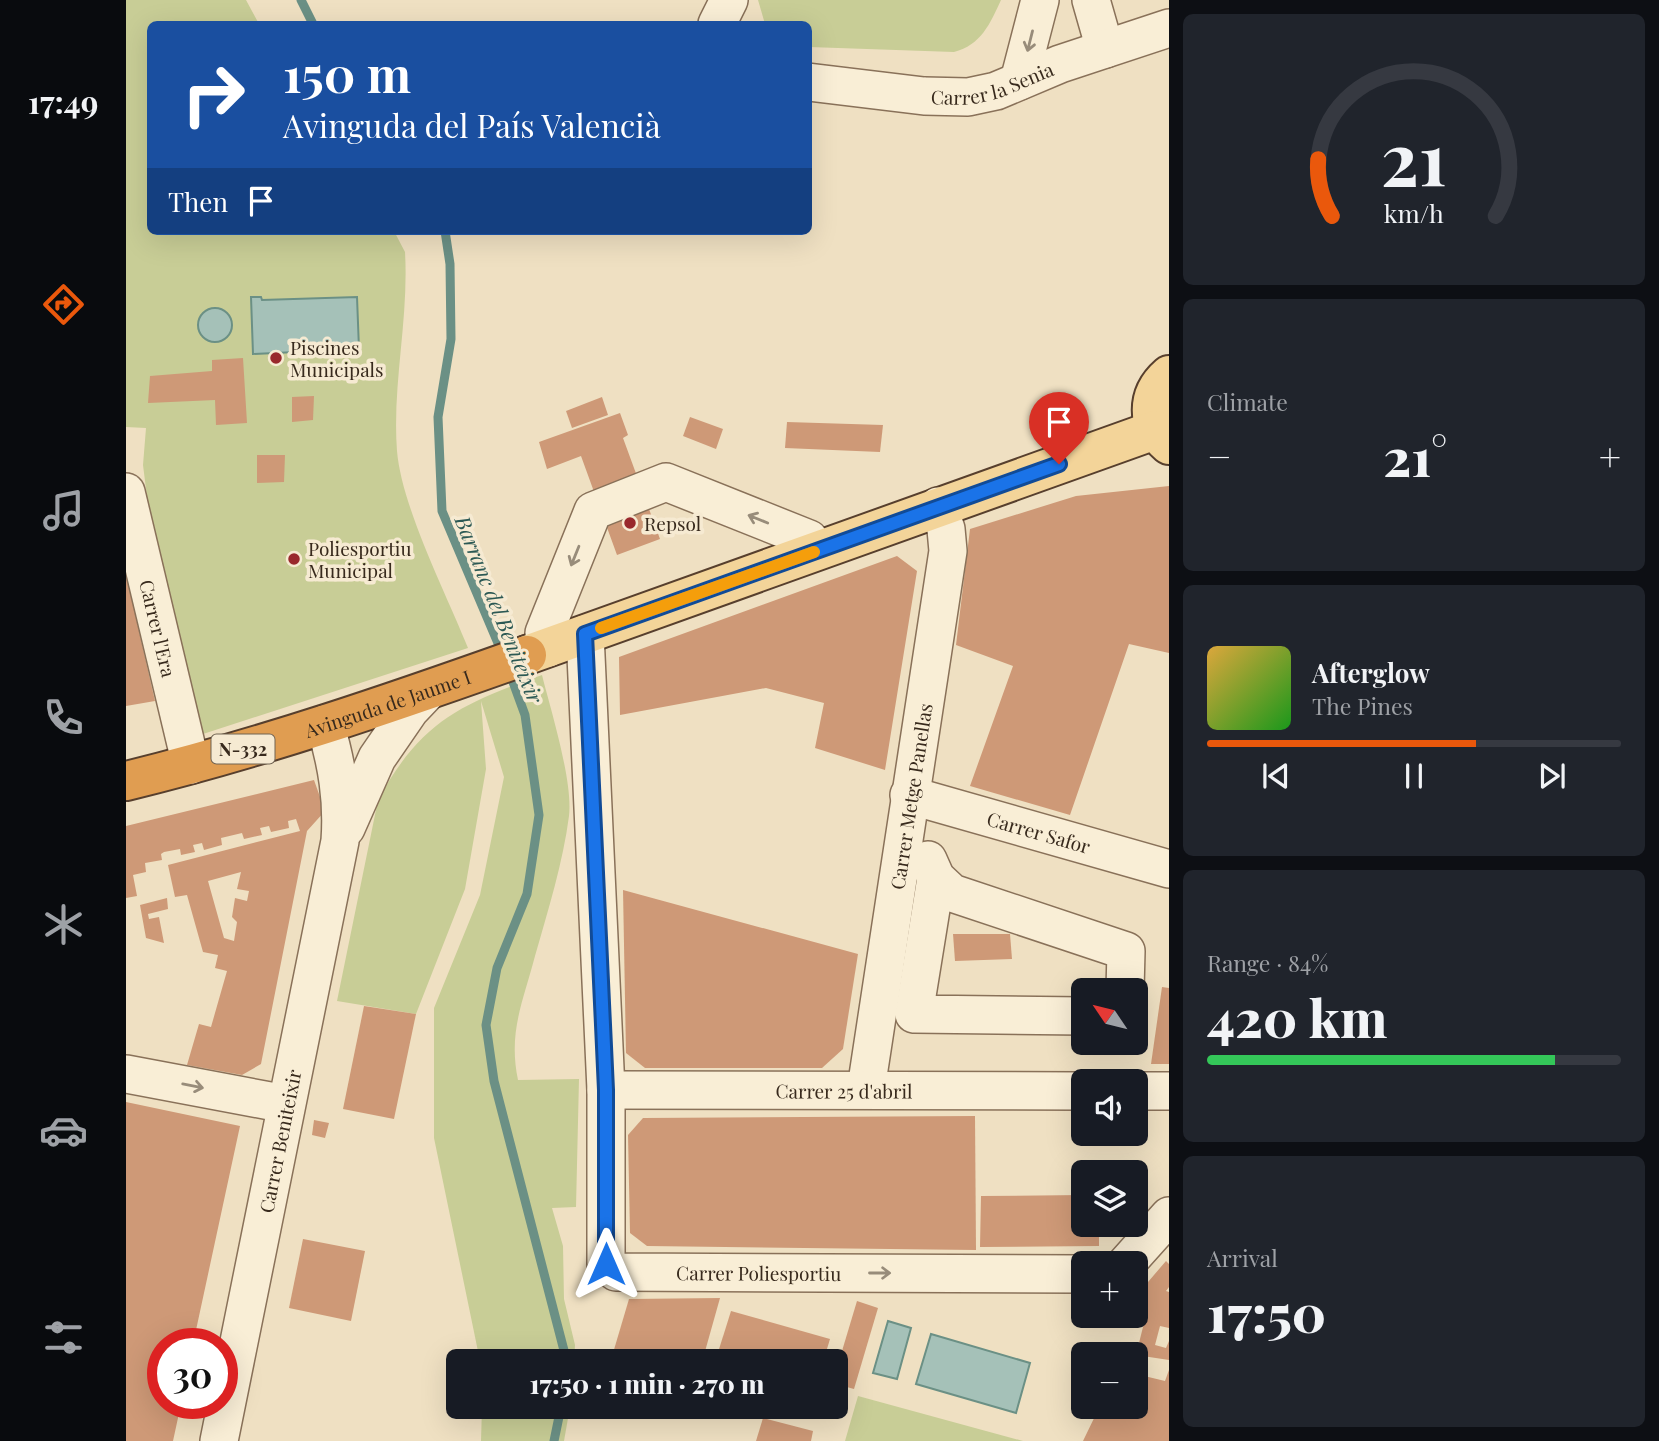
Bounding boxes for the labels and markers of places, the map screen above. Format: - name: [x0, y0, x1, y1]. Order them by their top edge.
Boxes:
- place label: Piscines Municipals: [290, 334, 384, 382]
- marker: Piscines Municipals: [268, 350, 284, 366]
- pin: [1029, 392, 1089, 464]
- place label: Repsol: [644, 510, 702, 536]
- marker: Repsol: [622, 515, 638, 531]
- place label: Poliesportiu Municipal: [308, 535, 411, 583]
- marker: Poliesportiu Municipal: [286, 551, 302, 567]

